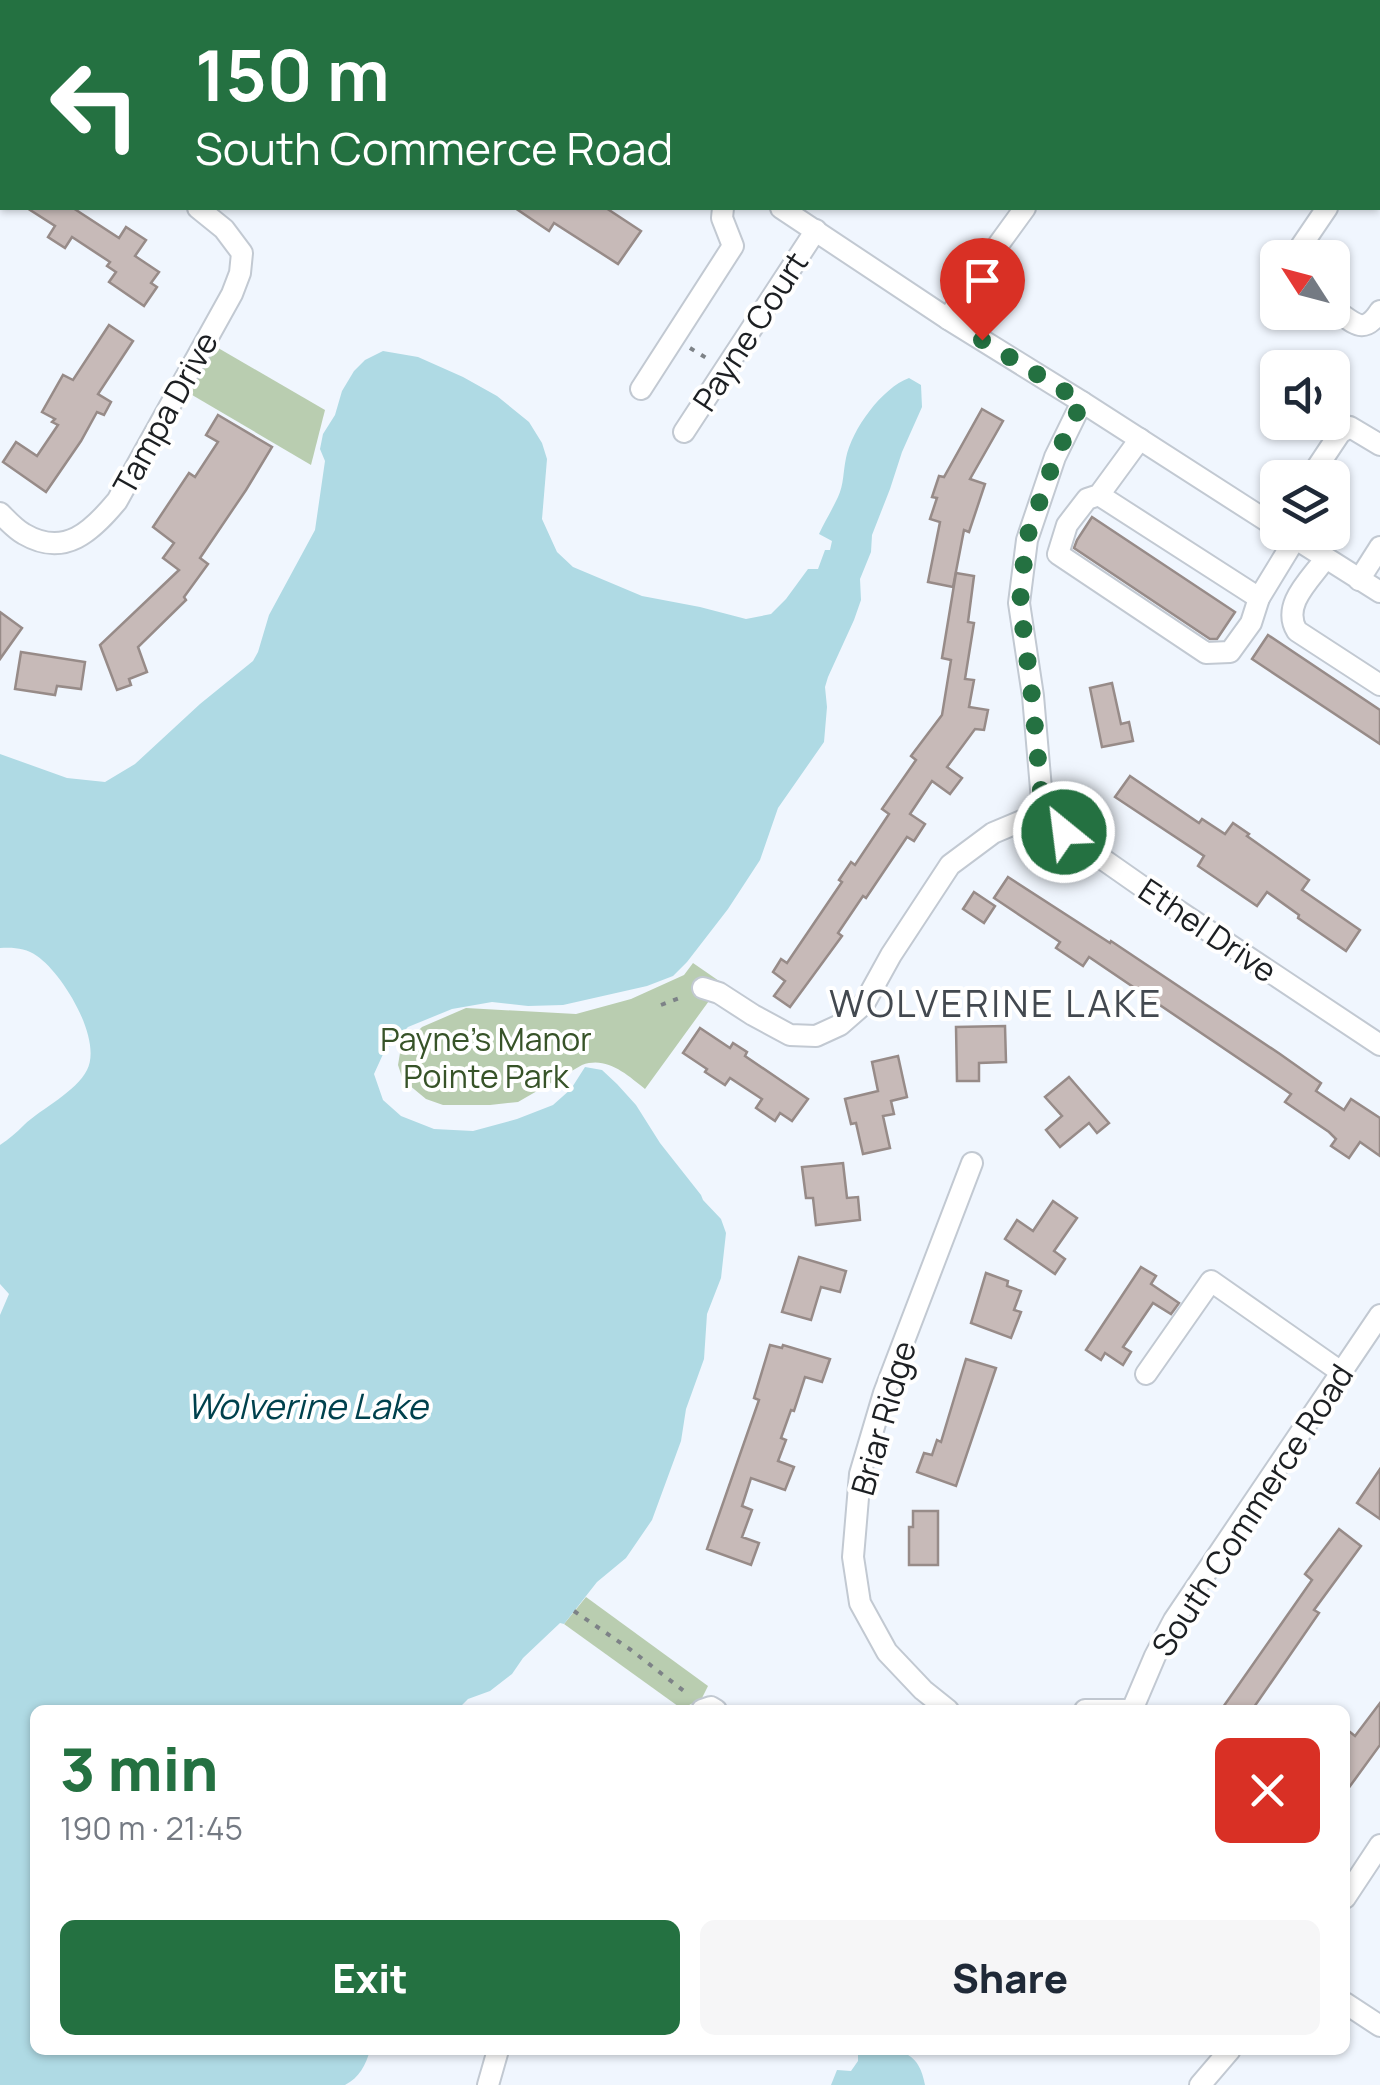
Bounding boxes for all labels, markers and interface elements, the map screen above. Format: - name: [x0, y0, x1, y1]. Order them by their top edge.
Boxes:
- text: 150 m: [195, 26, 390, 122]
- icon: left: [30, 40, 160, 170]
- text: South Commerce Road: [195, 117, 673, 179]
- pin: [940, 238, 1025, 341]
- north arrow: [1260, 240, 1350, 330]
- map controls: [1260, 240, 1350, 550]
- street label: Payne Court: [682, 243, 818, 419]
- icon: arrive: [955, 253, 1010, 308]
- street label: Tampa Drive: [102, 324, 228, 502]
- button: sound: [1260, 350, 1350, 440]
- button: layers: [1260, 460, 1350, 550]
- position arrow: [1012, 780, 1116, 884]
- street label: Ethel Drive: [1130, 868, 1286, 992]
- district label: WOLVERINE LAKE: [829, 976, 1163, 1028]
- park label: Payne's Manor Pointe Park: [380, 1017, 592, 1098]
- street label: Briar Ridge: [840, 1336, 926, 1500]
- street label: South Commerce Road: [1141, 1355, 1363, 1665]
- water label: Wolverine Lake: [187, 1382, 430, 1430]
- text: 3 min: [60, 1727, 218, 1809]
- button: close: [1215, 1738, 1320, 1843]
- text: 190 m · 21:45: [60, 1806, 243, 1850]
- button: Exit: [60, 1920, 680, 2035]
- button: Share: [700, 1920, 1320, 2035]

